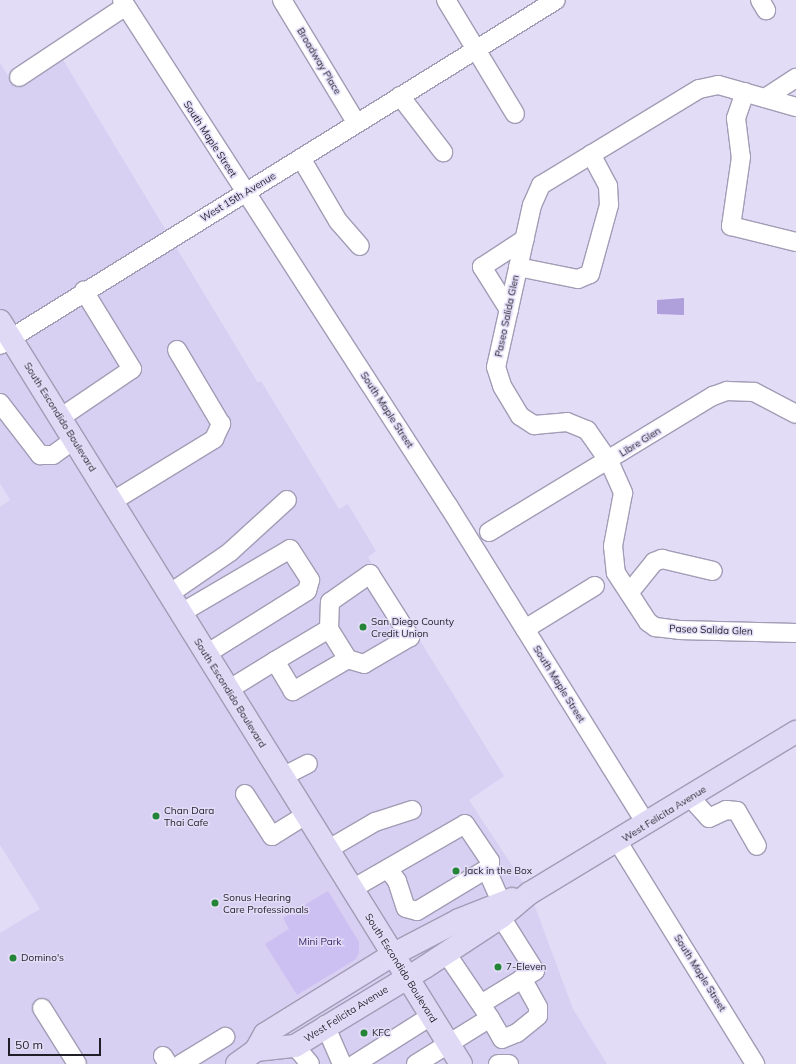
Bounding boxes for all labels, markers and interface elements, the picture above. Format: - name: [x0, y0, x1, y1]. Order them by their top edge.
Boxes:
- street label: Broadway Place: [294, 25, 344, 97]
- street label: South Maple Street: [181, 99, 239, 179]
- street label: West 15th Avenue: [198, 170, 278, 224]
- street label: Paseo Salida Glen: [492, 274, 522, 358]
- street label: South Escondido Boulevard: [21, 360, 99, 474]
- street label: South Maple Street: [358, 370, 416, 450]
- street label: Libre Glen: [617, 425, 663, 459]
- place label: San Diego County Credit Union: [371, 615, 454, 638]
- marker: San Diego County Credit Union: [358, 622, 368, 632]
- street label: Paseo Salida Glen: [669, 623, 753, 637]
- street label: South Escondido Boulevard: [191, 636, 269, 750]
- street label: South Maple Street: [531, 643, 587, 725]
- street label: West Felicita Avenue: [620, 783, 708, 845]
- place label: Chan Dara Thai Cafe: [164, 804, 214, 828]
- marker: Chan Dara Thai Cafe: [151, 811, 161, 821]
- place label: Jack in the Box: [464, 865, 532, 877]
- marker: Jack in the Box: [451, 866, 461, 876]
- place label: Sonus Hearing Care Professionals: [223, 891, 309, 914]
- marker: Sonus Hearing Care Professionals: [210, 898, 220, 908]
- street label: South Escondido Boulevard: [362, 911, 440, 1025]
- street label: South Maple Street: [672, 932, 728, 1014]
- park label: Mini Park: [299, 936, 341, 948]
- place label: Domino's: [21, 952, 64, 964]
- marker: Domino's: [8, 953, 18, 963]
- place label: 7-Eleven: [506, 961, 546, 973]
- marker: 7-Eleven: [493, 962, 503, 972]
- street label: West Felicita Avenue: [302, 983, 390, 1045]
- place label: KFC: [372, 1027, 391, 1039]
- marker: KFC: [359, 1028, 369, 1038]
- scale bar: [10, 1030, 103, 1056]
- text: 50 m: [15, 1037, 43, 1052]

